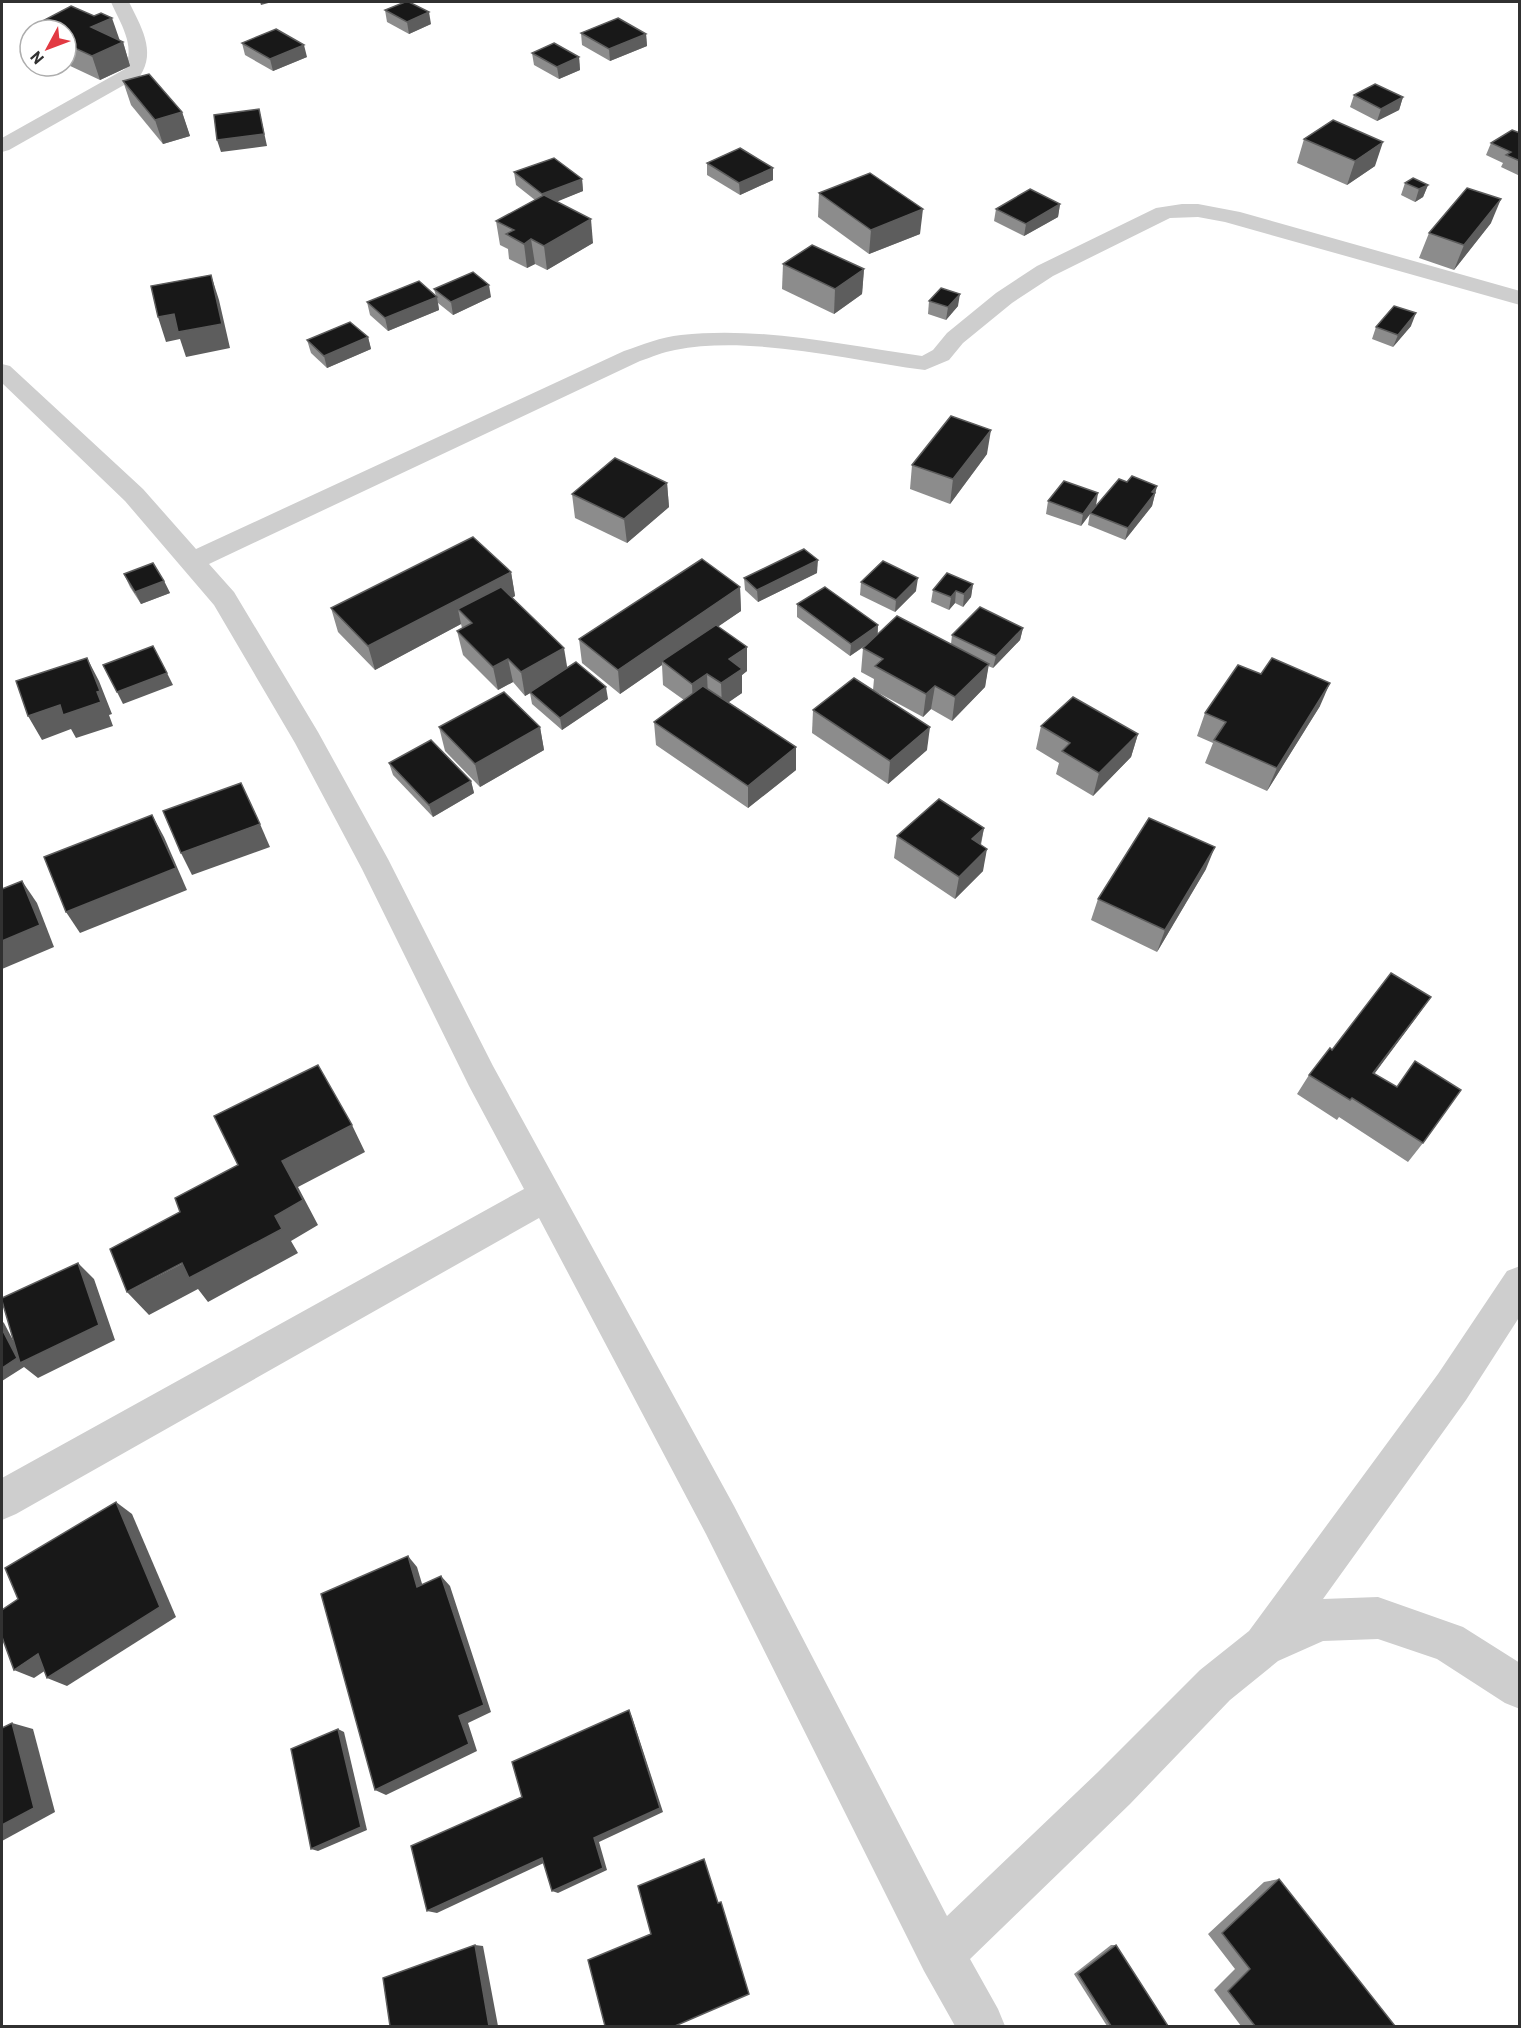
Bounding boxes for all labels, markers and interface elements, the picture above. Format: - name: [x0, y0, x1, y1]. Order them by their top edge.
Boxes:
- north arrow: [18, 18, 78, 78]
- text: N: [26, 48, 47, 68]

